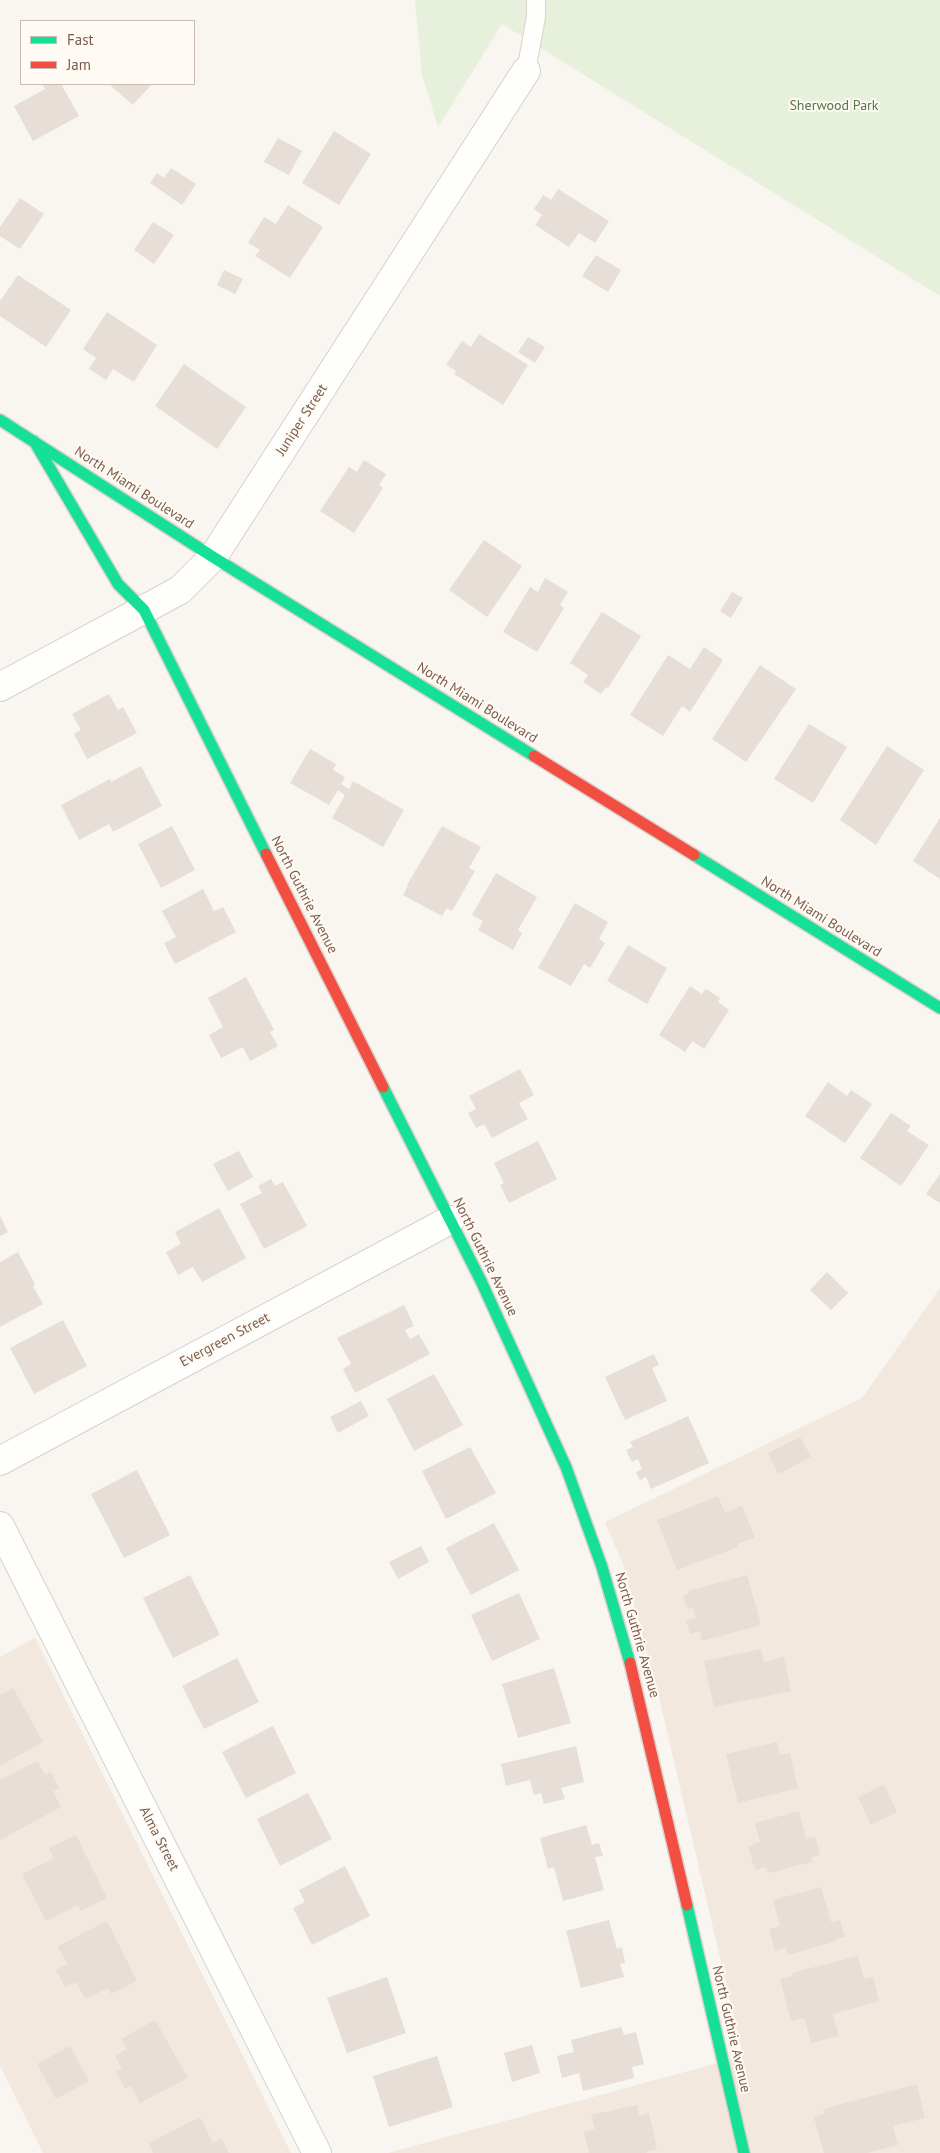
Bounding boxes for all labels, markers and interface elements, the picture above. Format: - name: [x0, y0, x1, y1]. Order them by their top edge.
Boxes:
- legend: [20, 20, 195, 85]
- text: Fast: [67, 30, 94, 49]
- text: Jam: [67, 55, 91, 74]
- park label: Sherwood Park: [789, 98, 879, 114]
- street label: Juniper Street: [273, 381, 331, 459]
- street label: North Miami Boulevard: [71, 443, 197, 533]
- street label: North Miami Boulevard: [414, 659, 540, 747]
- street label: North Guthrie Avenue: [267, 833, 341, 957]
- street label: North Miami Boulevard: [758, 873, 884, 961]
- street label: North Guthrie Avenue: [449, 1195, 521, 1319]
- street label: Evergreen Street: [177, 1309, 273, 1371]
- street label: North Guthrie Avenue: [611, 1570, 663, 1700]
- street label: Alma Street: [136, 1804, 182, 1874]
- street label: North Guthrie Avenue: [708, 1964, 754, 2094]

